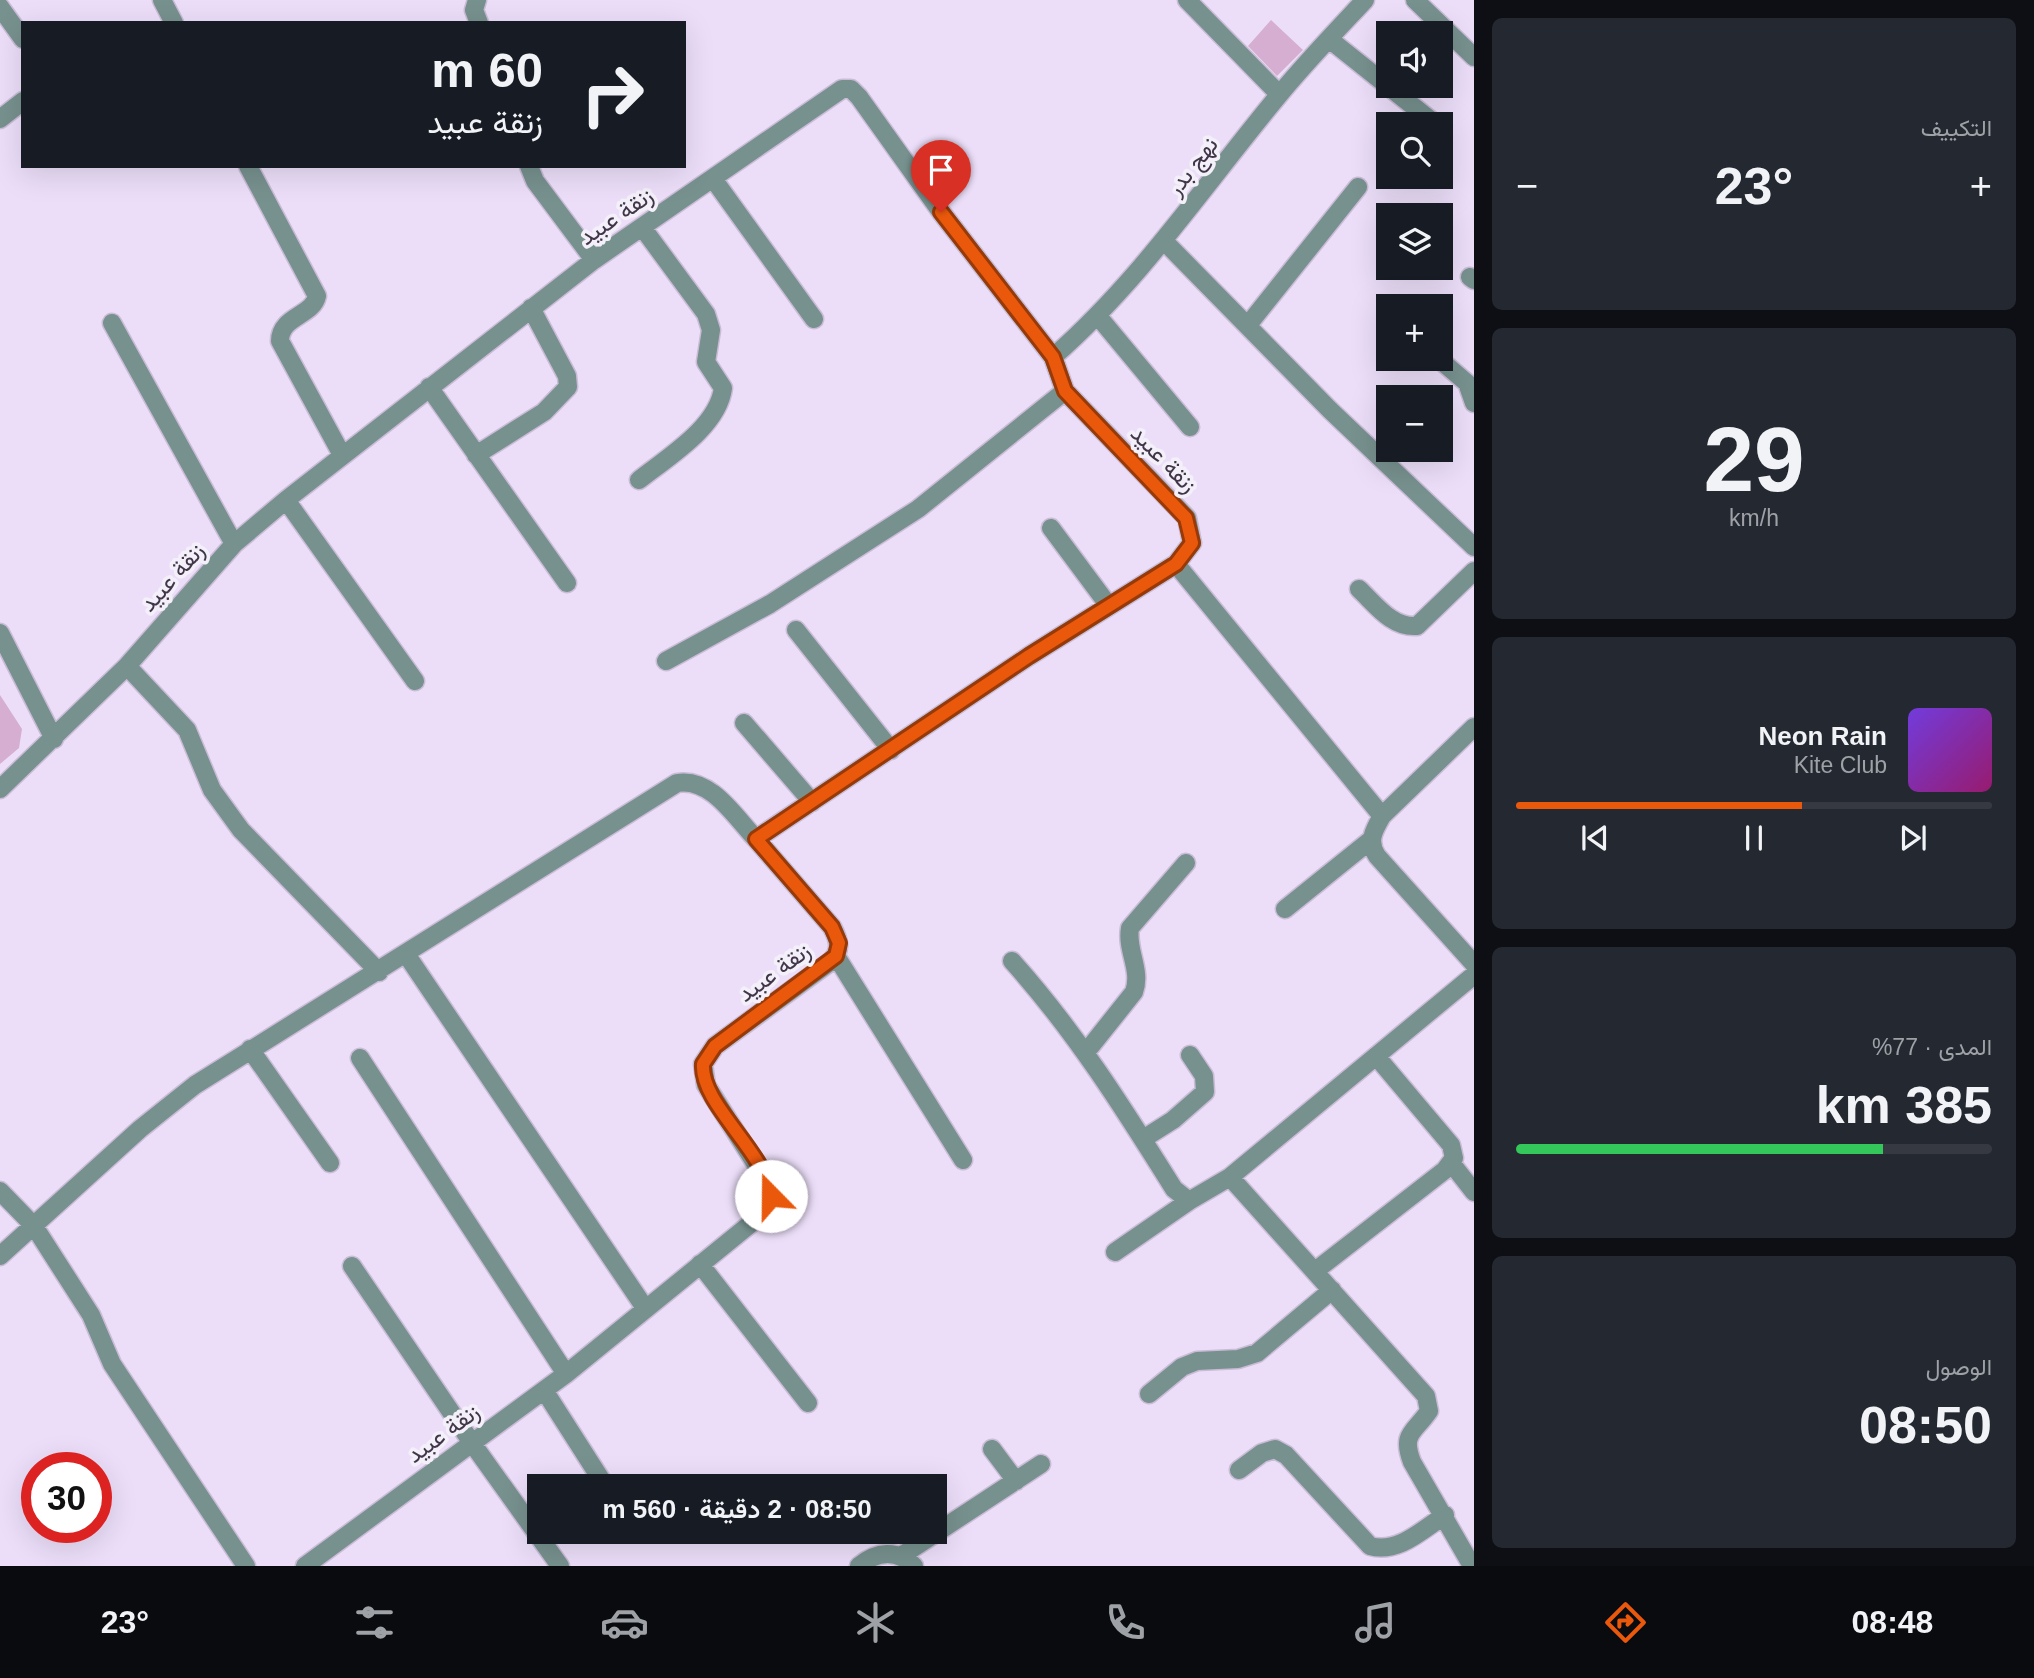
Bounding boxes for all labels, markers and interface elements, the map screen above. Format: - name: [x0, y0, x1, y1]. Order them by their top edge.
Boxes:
- map controls: [1376, 21, 1453, 462]
- button: sound: [1376, 21, 1453, 98]
- text: 60 m: [431, 43, 543, 97]
- icon: right: [567, 49, 658, 140]
- text: زنقة عبيد: [427, 104, 543, 140]
- button: search: [1376, 112, 1453, 189]
- text: التكييف: [1921, 115, 1992, 141]
- street label: نهج بدر: [1160, 132, 1225, 203]
- pin: [911, 140, 971, 212]
- icon: arrive: [922, 151, 960, 189]
- text: 23°: [1715, 157, 1793, 215]
- text: −: [1516, 165, 1538, 207]
- text: +: [1970, 165, 1992, 207]
- street label: زنقة عبيد: [574, 182, 659, 252]
- button: layers: [1376, 203, 1453, 280]
- button: +: [1376, 294, 1453, 371]
- button: −: [1376, 385, 1453, 462]
- text: 29: [1703, 409, 1805, 510]
- street label: زنقة عبيد: [1124, 420, 1202, 499]
- text: km/h: [1729, 505, 1779, 531]
- street label: زنقة عبيد: [135, 537, 211, 618]
- text: Neon Rain: [1758, 721, 1887, 751]
- text: Kite Club: [1794, 752, 1887, 778]
- icon: previous: [1576, 819, 1614, 857]
- icon: pause: [1735, 819, 1773, 857]
- icon: next: [1894, 819, 1932, 857]
- street label: زنقة عبيد: [733, 937, 816, 1009]
- text: المدى · 77%: [1872, 1034, 1992, 1060]
- text: 385 km: [1816, 1076, 1992, 1134]
- position arrow: [734, 1159, 808, 1233]
- text: الوصول: [1926, 1354, 1992, 1380]
- text: 08:50: [1859, 1396, 1992, 1454]
- street label: زنقة عبيد: [402, 1398, 485, 1470]
- speed limit sign: 30: [21, 1452, 112, 1543]
- text: 08:50 · 2 دقيقة · 560 m: [602, 1494, 872, 1524]
- icon: filters: [350, 1598, 399, 1647]
- icon: car: [600, 1598, 649, 1647]
- icon: climate: [851, 1598, 900, 1647]
- icon: phone: [1101, 1598, 1150, 1647]
- icon: music: [1351, 1598, 1400, 1647]
- icon: directions: [1601, 1598, 1650, 1647]
- text: 23°: [101, 1604, 149, 1640]
- text: 08:48: [1852, 1604, 1933, 1640]

